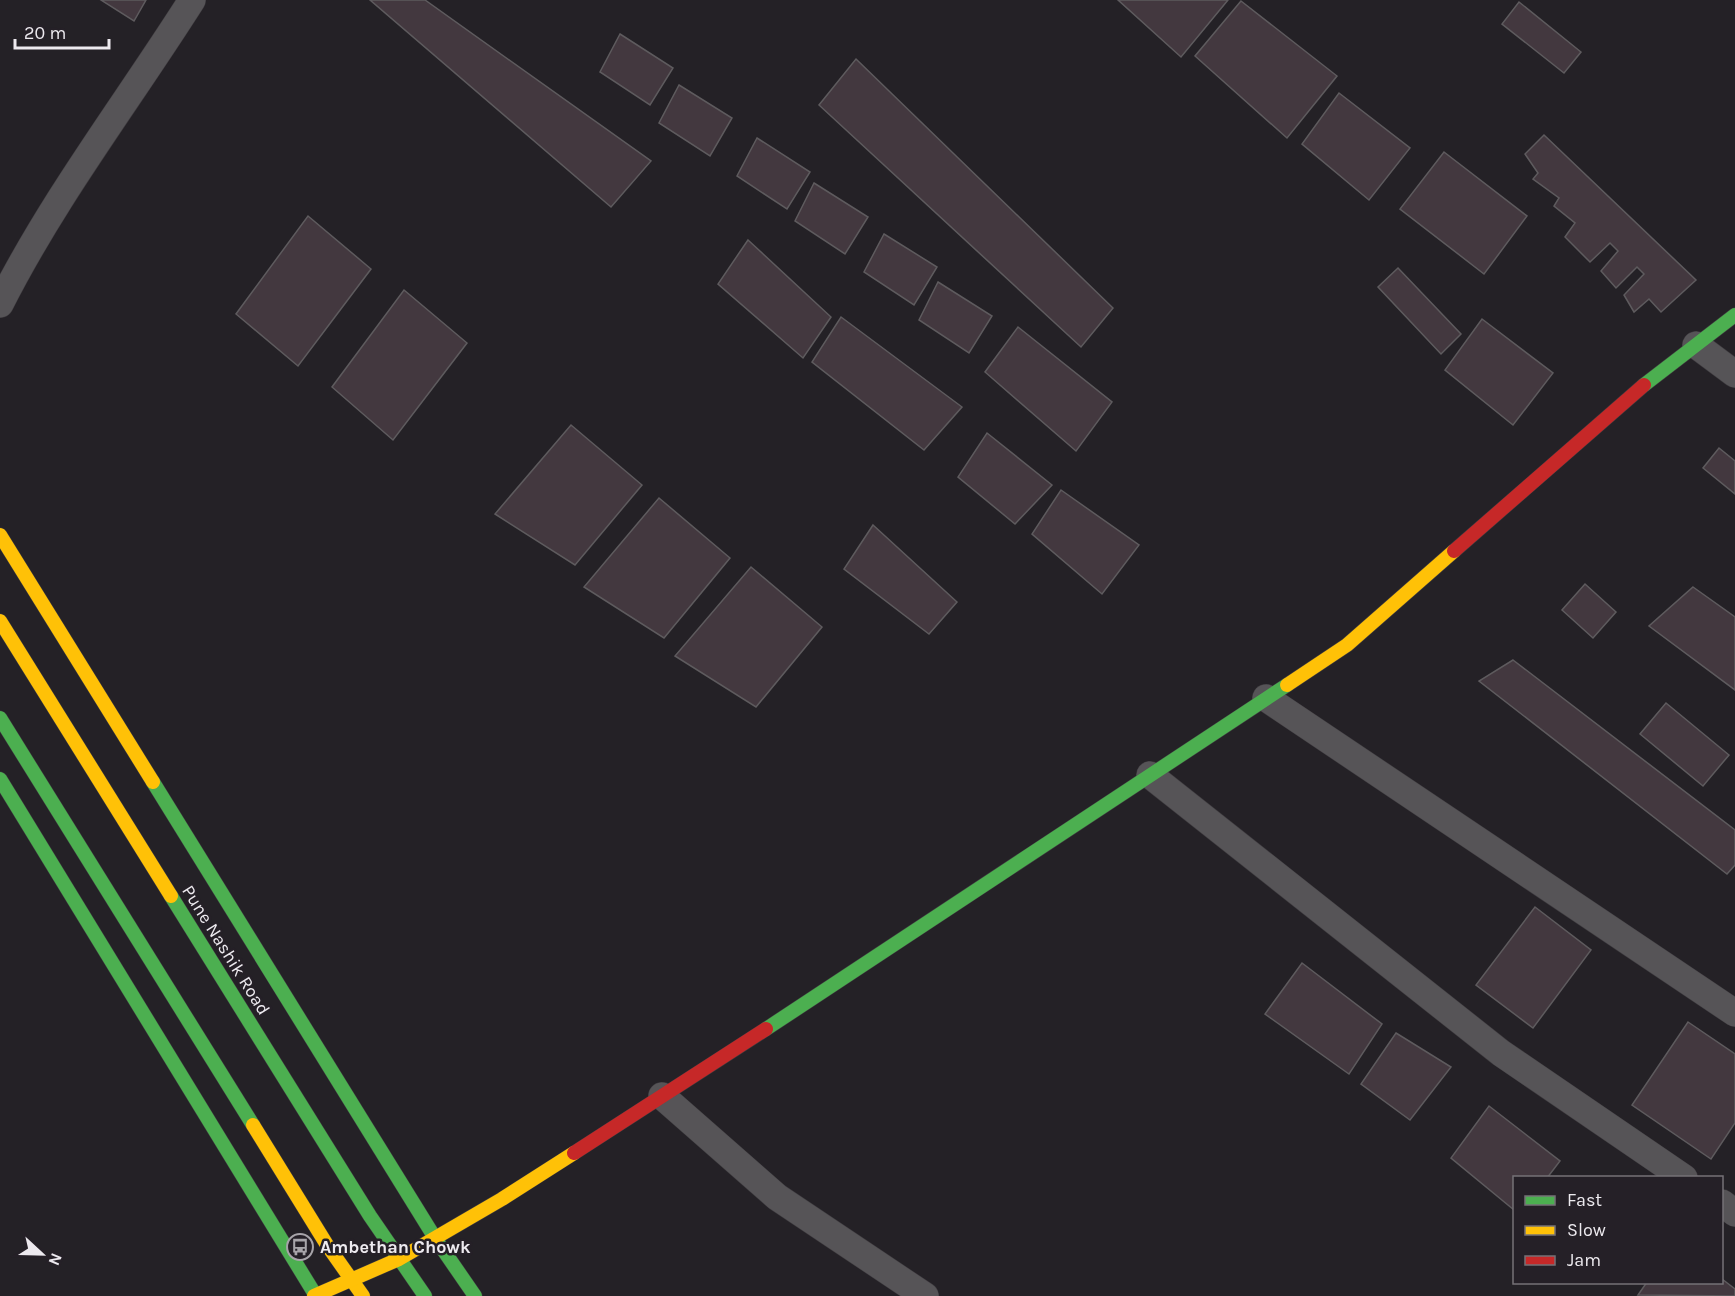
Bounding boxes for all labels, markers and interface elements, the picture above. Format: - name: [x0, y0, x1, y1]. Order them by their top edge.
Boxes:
- scale bar: [15, 12, 110, 50]
- text: 20 m: [24, 22, 66, 44]
- street label: Pune Nashik Road: [177, 881, 275, 1019]
- legend: [1513, 1176, 1723, 1284]
- text: Fast: [1567, 1189, 1602, 1211]
- text: Slow: [1567, 1219, 1606, 1241]
- north arrow: [12, 1224, 72, 1284]
- bus stop icon: Ambethan Chowk: [285, 1232, 315, 1262]
- place label: Ambethan Chowk: [320, 1236, 471, 1258]
- text: Jam: [1567, 1249, 1601, 1271]
- text: N: [44, 1251, 66, 1268]

